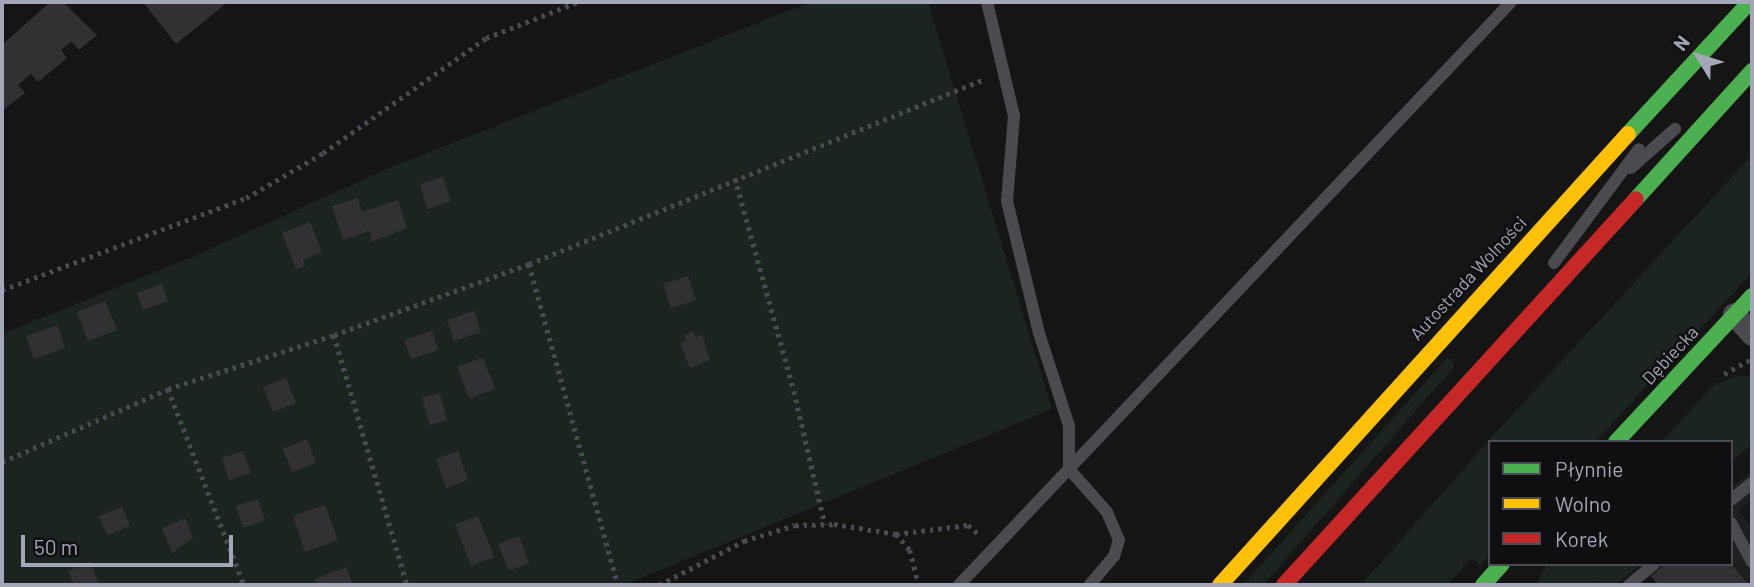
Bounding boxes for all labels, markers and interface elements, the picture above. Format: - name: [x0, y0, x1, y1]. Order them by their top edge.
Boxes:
- north arrow: [1663, 21, 1733, 91]
- text: N: [1668, 31, 1694, 55]
- street label: Autostrada Wolności: [1405, 212, 1531, 344]
- street label: Dębiecka: [1638, 321, 1702, 389]
- legend: [1488, 440, 1733, 566]
- text: Płynnie: [1555, 456, 1623, 481]
- text: Wolno: [1555, 491, 1611, 516]
- scale bar: [24, 520, 236, 564]
- text: Korek: [1555, 526, 1608, 551]
- text: 50 m: [34, 534, 78, 559]

